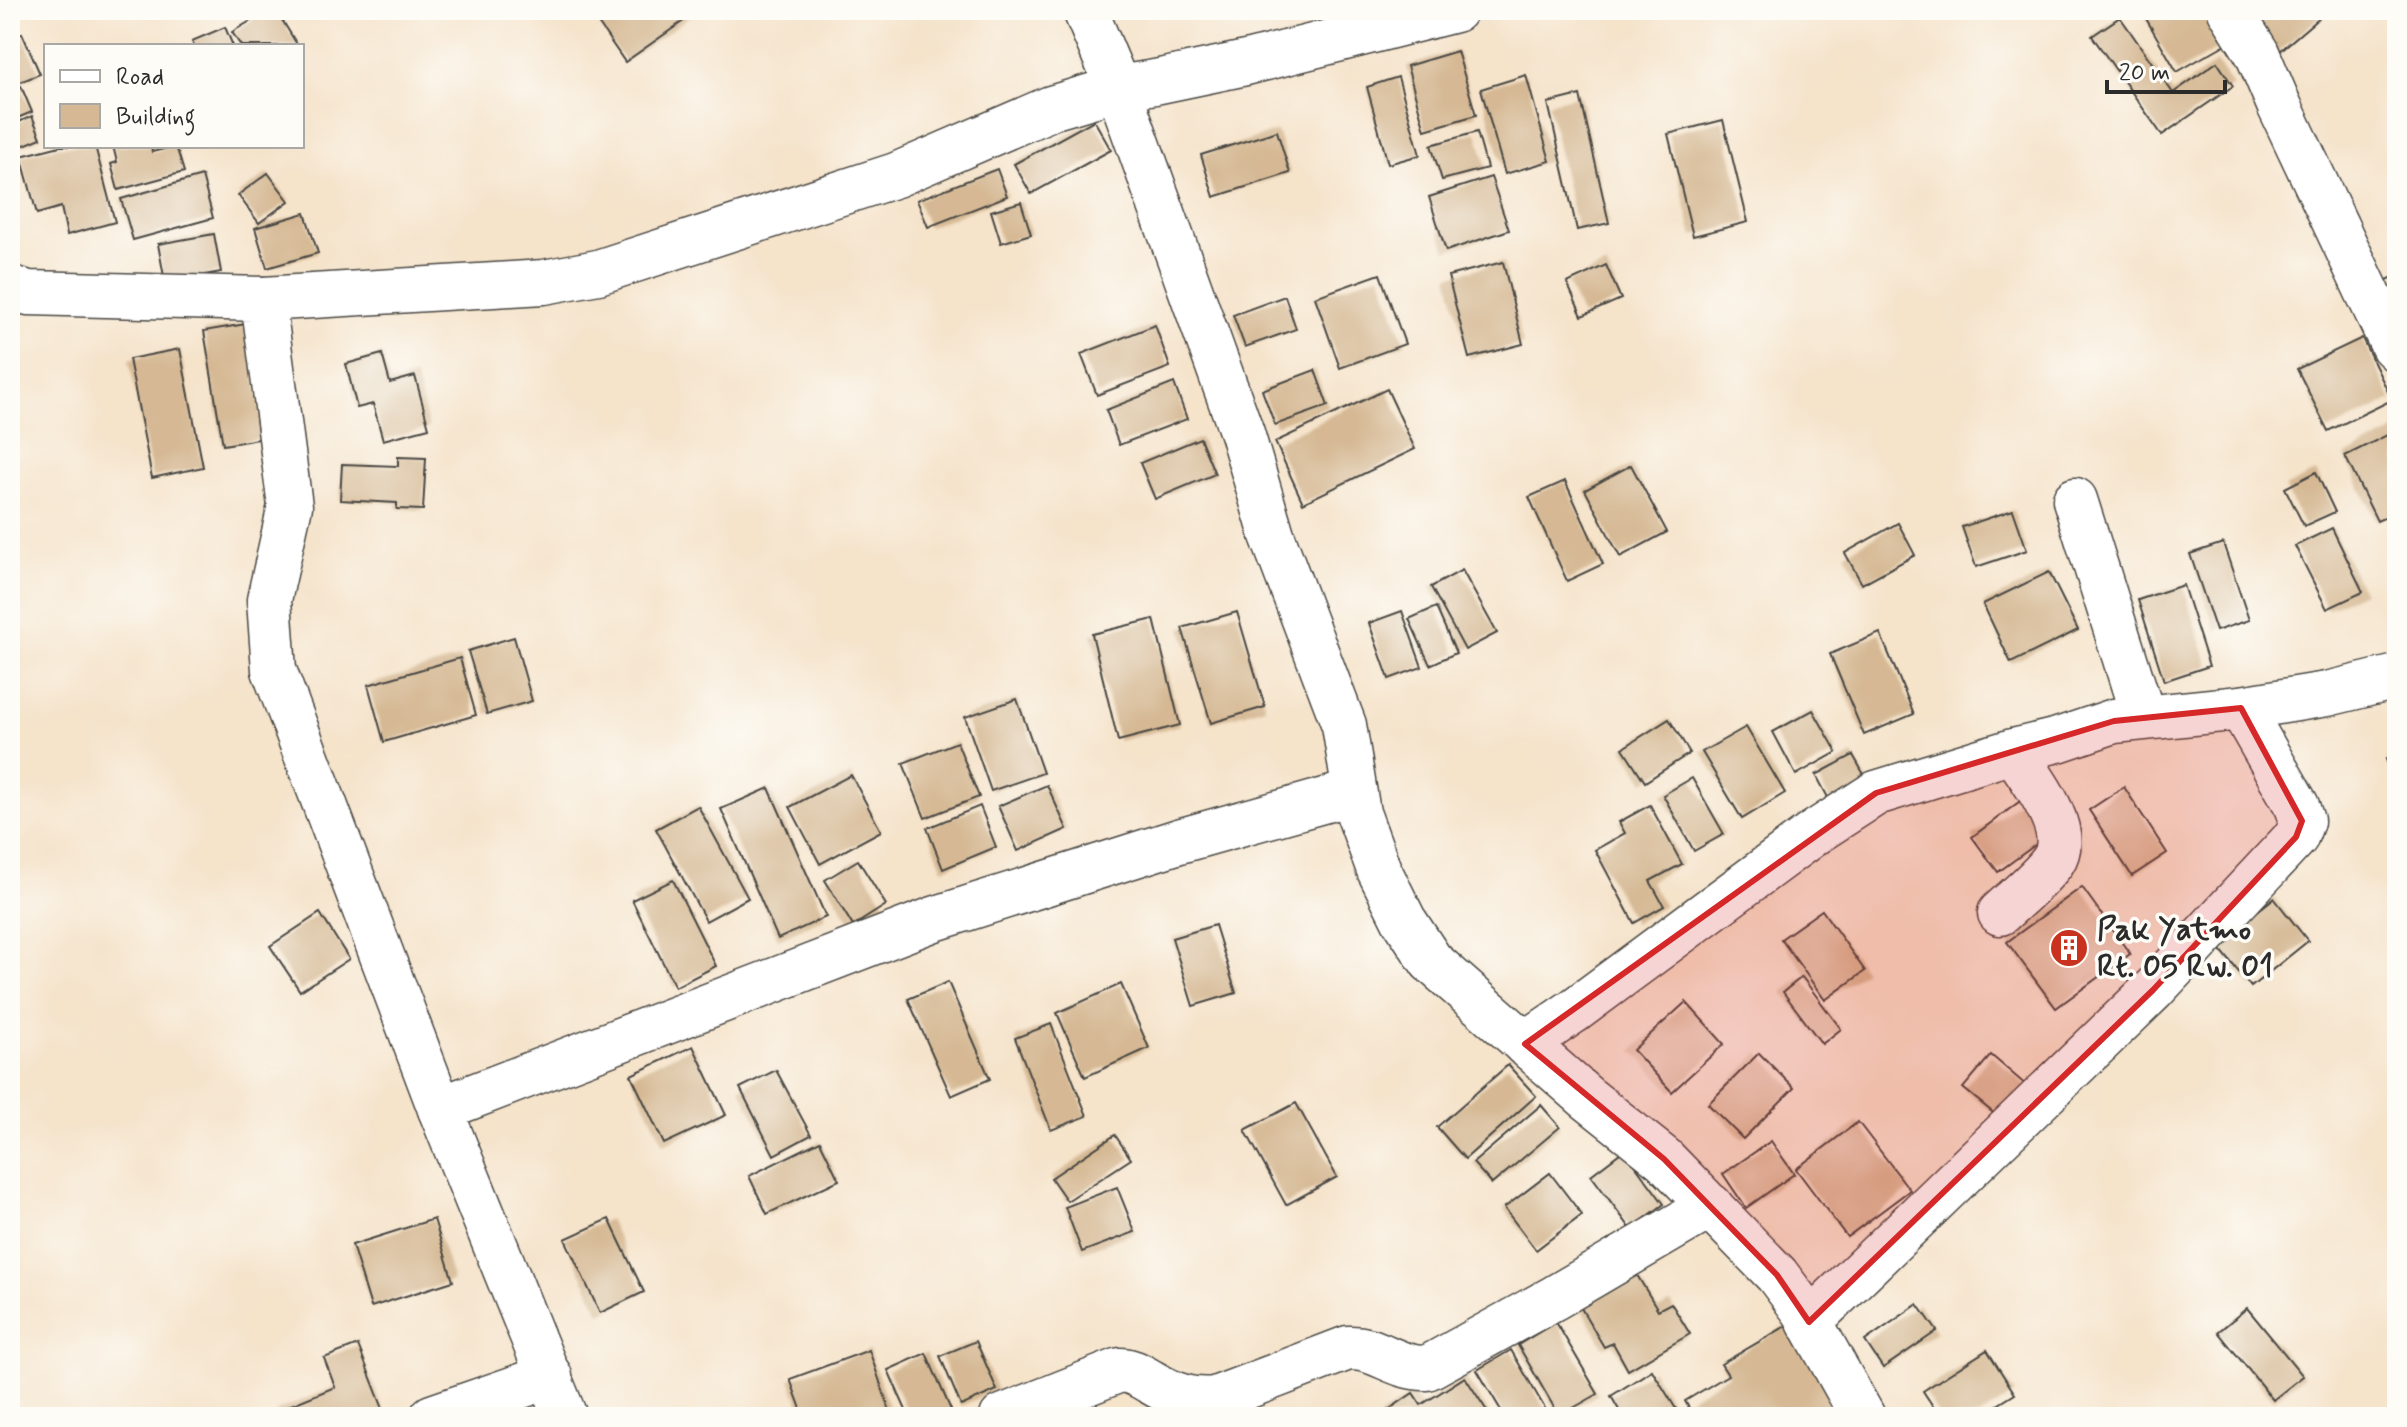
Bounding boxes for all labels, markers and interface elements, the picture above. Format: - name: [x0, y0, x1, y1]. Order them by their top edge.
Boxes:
- legend: [44, 44, 304, 148]
- scale bar: [2107, 44, 2225, 94]
- text: 20 m: [2119, 58, 2170, 89]
- text: Road: [116, 62, 164, 93]
- text: Building: [116, 102, 196, 136]
- place label: Pak Yatmo Rt. 05 Rw. 01: [2097, 909, 2273, 988]
- building icon: Pak Yatmo Rt. 05 Rw. 01: [2048, 927, 2090, 969]

